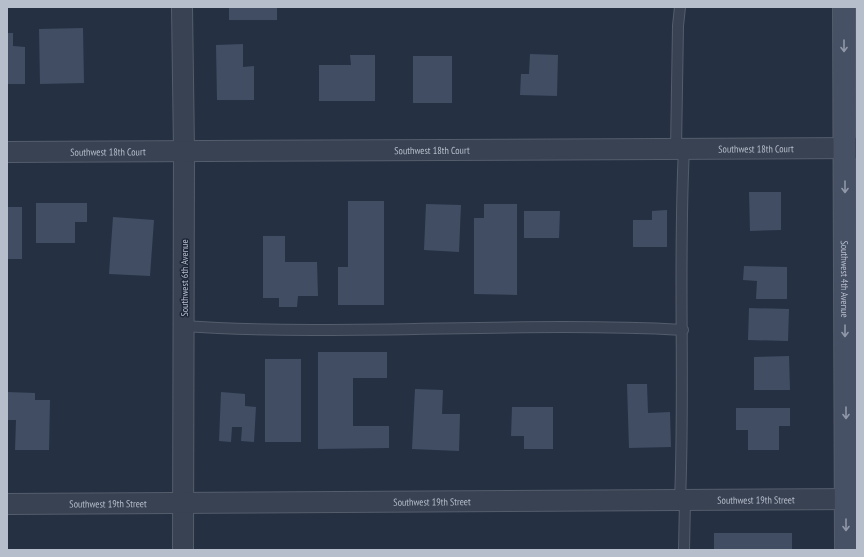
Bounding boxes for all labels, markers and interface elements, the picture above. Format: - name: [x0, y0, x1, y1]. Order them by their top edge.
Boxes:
- one-way arrow: [840, 39, 848, 52]
- street label: Southwest 18th Court: [718, 142, 794, 156]
- street label: Southwest 18th Court: [394, 144, 470, 157]
- street label: Southwest 18th Court: [70, 145, 146, 159]
- one-way arrow: [841, 180, 849, 193]
- street label: Southwest 6th Avenue: [178, 239, 191, 317]
- street label: Southwest 4th Avenue: [838, 240, 851, 318]
- one-way arrow: [841, 324, 849, 337]
- one-way arrow: [842, 406, 849, 419]
- street label: Southwest 19th Street: [717, 493, 795, 507]
- street label: Southwest 19th Street: [393, 495, 471, 509]
- street label: Southwest 19th Street: [69, 497, 147, 511]
- one-way arrow: [842, 518, 850, 531]

